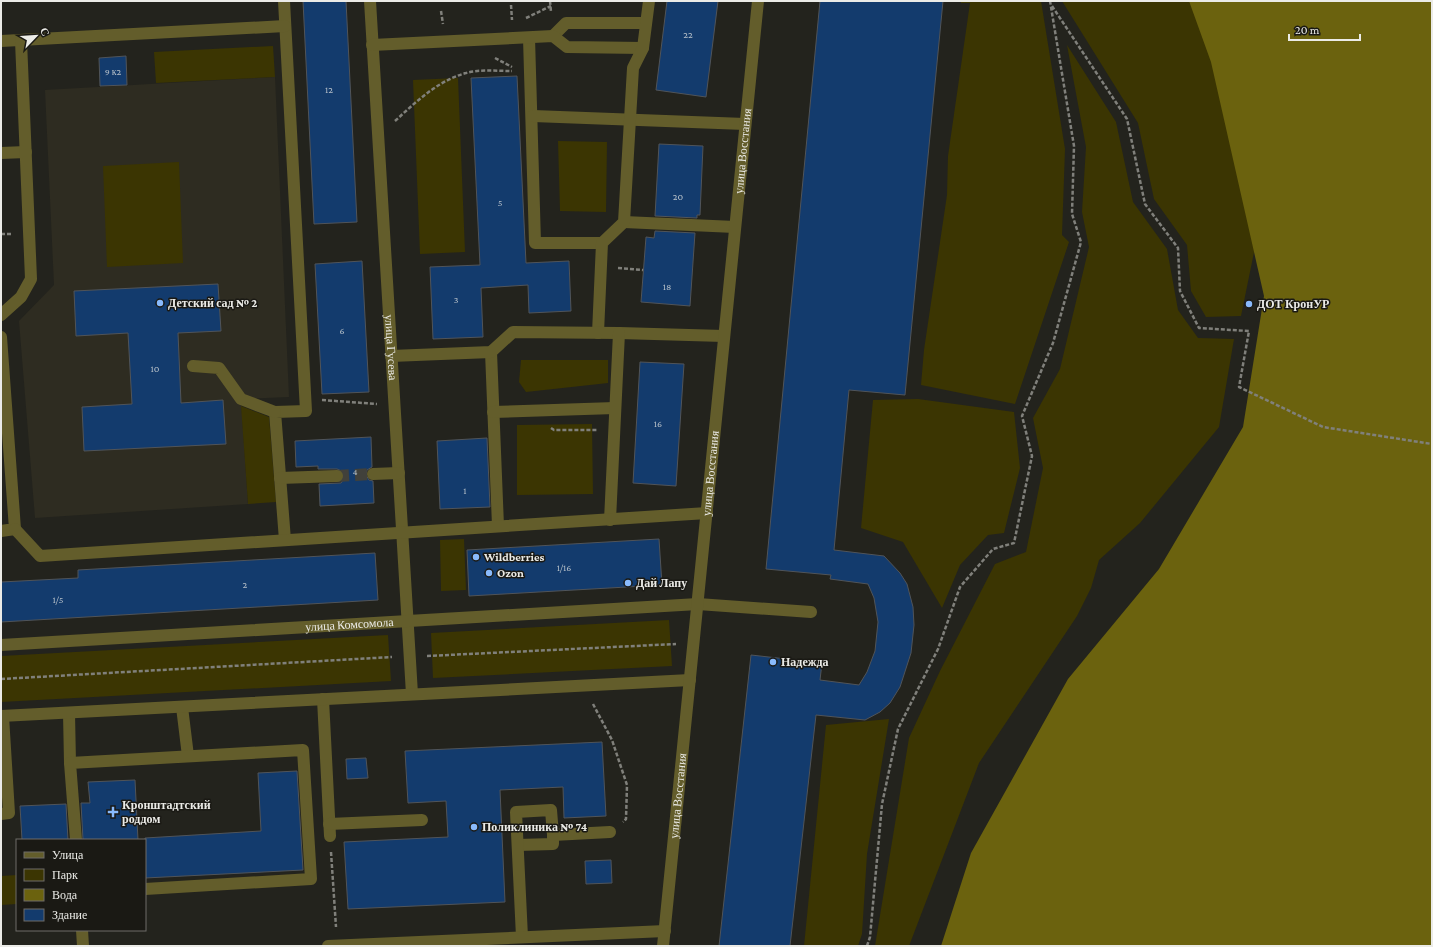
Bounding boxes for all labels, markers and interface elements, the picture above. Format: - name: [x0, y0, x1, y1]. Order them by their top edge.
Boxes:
- north arrow: [16, 16, 56, 56]
- scale bar: [1289, 16, 1360, 42]
- text: 20 m: [1295, 23, 1320, 37]
- text: С: [38, 26, 52, 38]
- house number: 22: [683, 29, 693, 40]
- house number: 9 к2: [105, 66, 122, 77]
- house number: 12: [325, 84, 333, 95]
- street label: улица Восстания: [732, 107, 754, 194]
- house number: 20: [673, 191, 684, 202]
- house number: 5: [498, 197, 503, 208]
- house number: 18: [663, 281, 671, 292]
- house number: 3: [454, 294, 459, 305]
- place label: Детский сад № 2: [168, 296, 257, 310]
- place label: ДОТ КронУР: [1257, 297, 1329, 311]
- marker: Детский сад № 2: [155, 298, 165, 308]
- marker: ДОТ КронУР: [1244, 299, 1254, 309]
- street label: улица Гусева: [382, 314, 400, 381]
- house number: 6: [339, 325, 345, 336]
- house number: 10: [151, 363, 160, 374]
- house number: 16: [654, 418, 662, 429]
- street label: улица Восстания: [699, 429, 722, 517]
- house number: 4: [352, 466, 358, 477]
- house number: 1: [463, 485, 467, 496]
- place label: Wildberries: [483, 550, 545, 564]
- marker: Wildberries: [471, 552, 481, 562]
- house number: 1/16: [557, 562, 571, 573]
- place label: Ozon: [497, 566, 524, 580]
- marker: Ozon: [484, 568, 494, 578]
- place label: Дай Лапу: [636, 576, 687, 590]
- marker: Дай Лапу: [623, 578, 633, 588]
- house number: 2: [243, 579, 248, 590]
- house number: 1/5: [52, 594, 64, 605]
- street label: улица Комсомола: [305, 615, 395, 634]
- place label: Надежда: [781, 655, 829, 669]
- marker: Надежда: [768, 657, 778, 667]
- street label: улица Восстания: [667, 752, 689, 839]
- place label: Кронштадтский роддом: [122, 798, 211, 826]
- marker: Кронштадтский роддом: [107, 806, 119, 818]
- place label: Поликлиника № 74: [482, 820, 588, 834]
- marker: Поликлиника № 74: [469, 822, 479, 832]
- legend: [16, 839, 146, 931]
- text: Улица: [52, 848, 84, 862]
- text: Парк: [52, 868, 78, 882]
- text: Вода: [52, 888, 78, 902]
- text: Здание: [52, 908, 87, 922]

